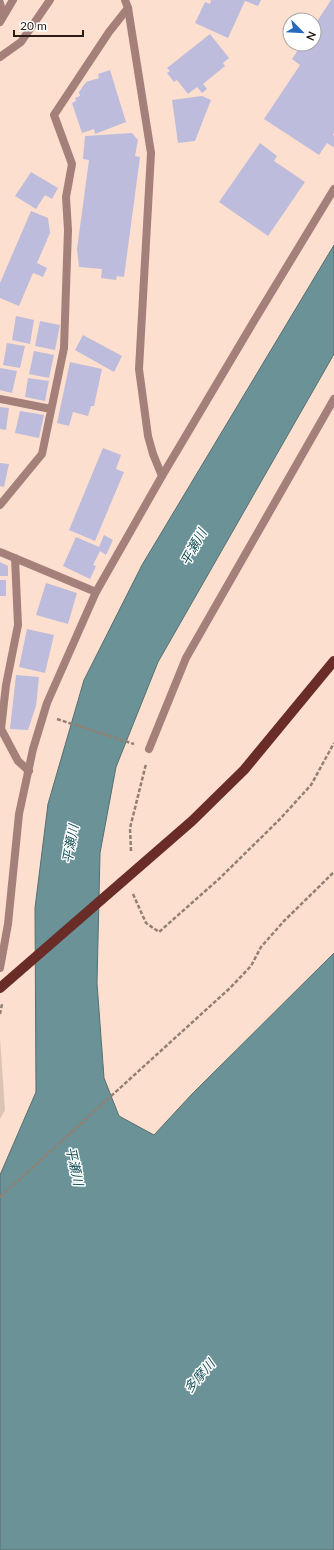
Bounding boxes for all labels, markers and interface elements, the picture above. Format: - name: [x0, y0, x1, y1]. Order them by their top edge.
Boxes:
- scale bar: [14, 12, 83, 38]
- north arrow: [282, 12, 322, 52]
- text: 20 m: [20, 18, 47, 33]
- text: N: [304, 30, 319, 43]
- water label: 平瀬川: [177, 524, 210, 568]
- water label: 平瀬川: [59, 821, 82, 865]
- water label: 平瀬川: [63, 1145, 87, 1189]
- water label: 多摩川: [180, 1355, 219, 1396]

